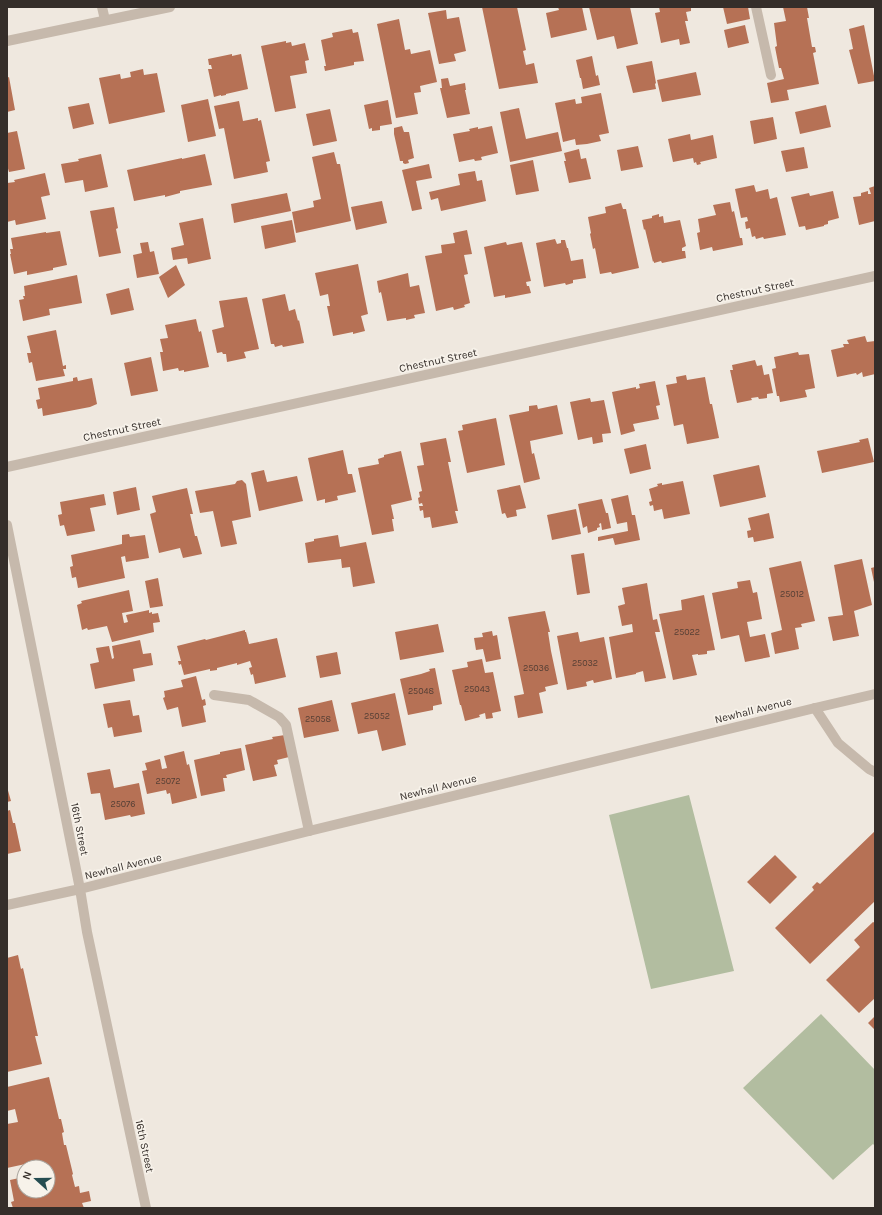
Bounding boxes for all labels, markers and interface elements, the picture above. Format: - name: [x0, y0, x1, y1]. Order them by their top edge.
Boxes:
- street label: Chestnut Street: [715, 276, 795, 305]
- street label: Chestnut Street: [398, 346, 478, 375]
- street label: Chestnut Street: [82, 415, 162, 444]
- house number: 25012: [780, 589, 804, 599]
- house number: 25022: [674, 627, 700, 637]
- house number: 25032: [572, 658, 598, 668]
- house number: 25036: [523, 663, 549, 673]
- house number: 25043: [464, 684, 490, 694]
- house number: 25048: [408, 686, 435, 696]
- street label: Newhall Avenue: [713, 695, 793, 726]
- house number: 25052: [364, 711, 390, 721]
- house number: 25058: [305, 714, 332, 724]
- street label: Newhall Avenue: [398, 772, 478, 803]
- house number: 25072: [155, 776, 181, 786]
- house number: 25076: [110, 799, 136, 809]
- street label: 16th Street: [68, 802, 91, 857]
- street label: Newhall Avenue: [83, 851, 163, 882]
- street label: 16th Street: [133, 1119, 156, 1174]
- north arrow: [16, 1159, 56, 1199]
- text: N: [20, 1170, 35, 1182]

